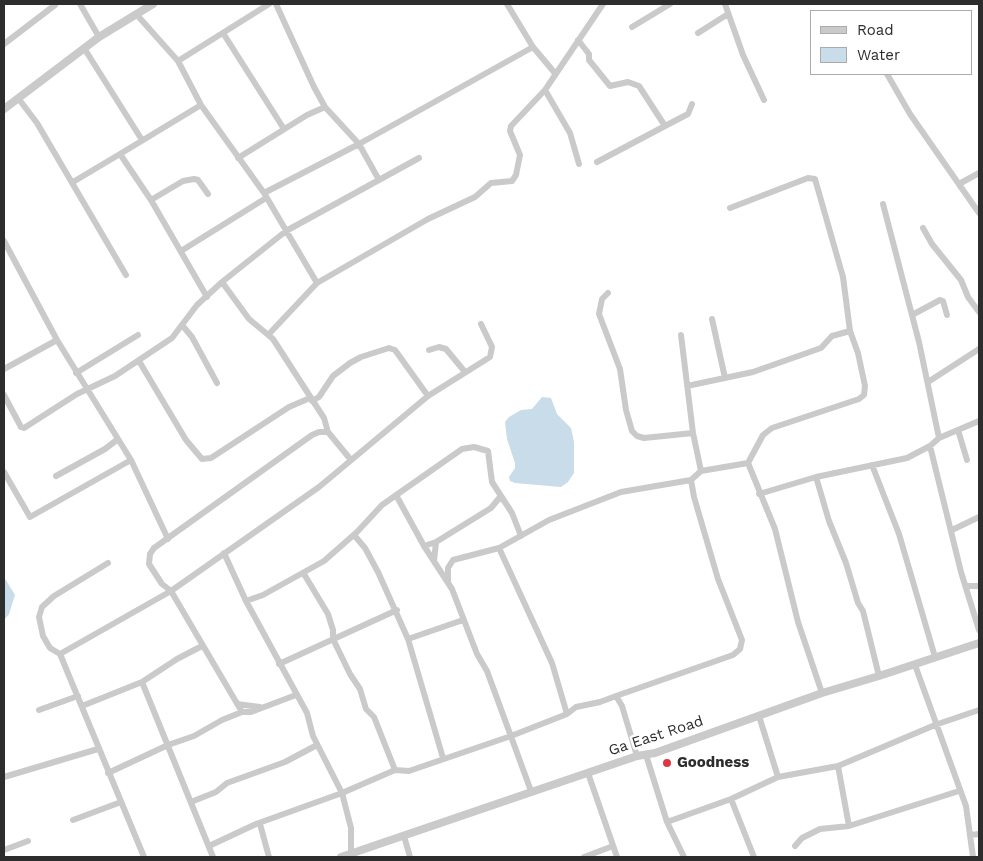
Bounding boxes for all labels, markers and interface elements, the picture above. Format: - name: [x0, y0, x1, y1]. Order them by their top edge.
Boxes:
- legend: [810, 10, 973, 75]
- text: Road: [857, 21, 894, 39]
- text: Water: [857, 46, 900, 64]
- street label: Ga East Road: [606, 712, 706, 760]
- place label: Goodness: [677, 754, 749, 772]
- marker: Goodness: [661, 757, 673, 769]

